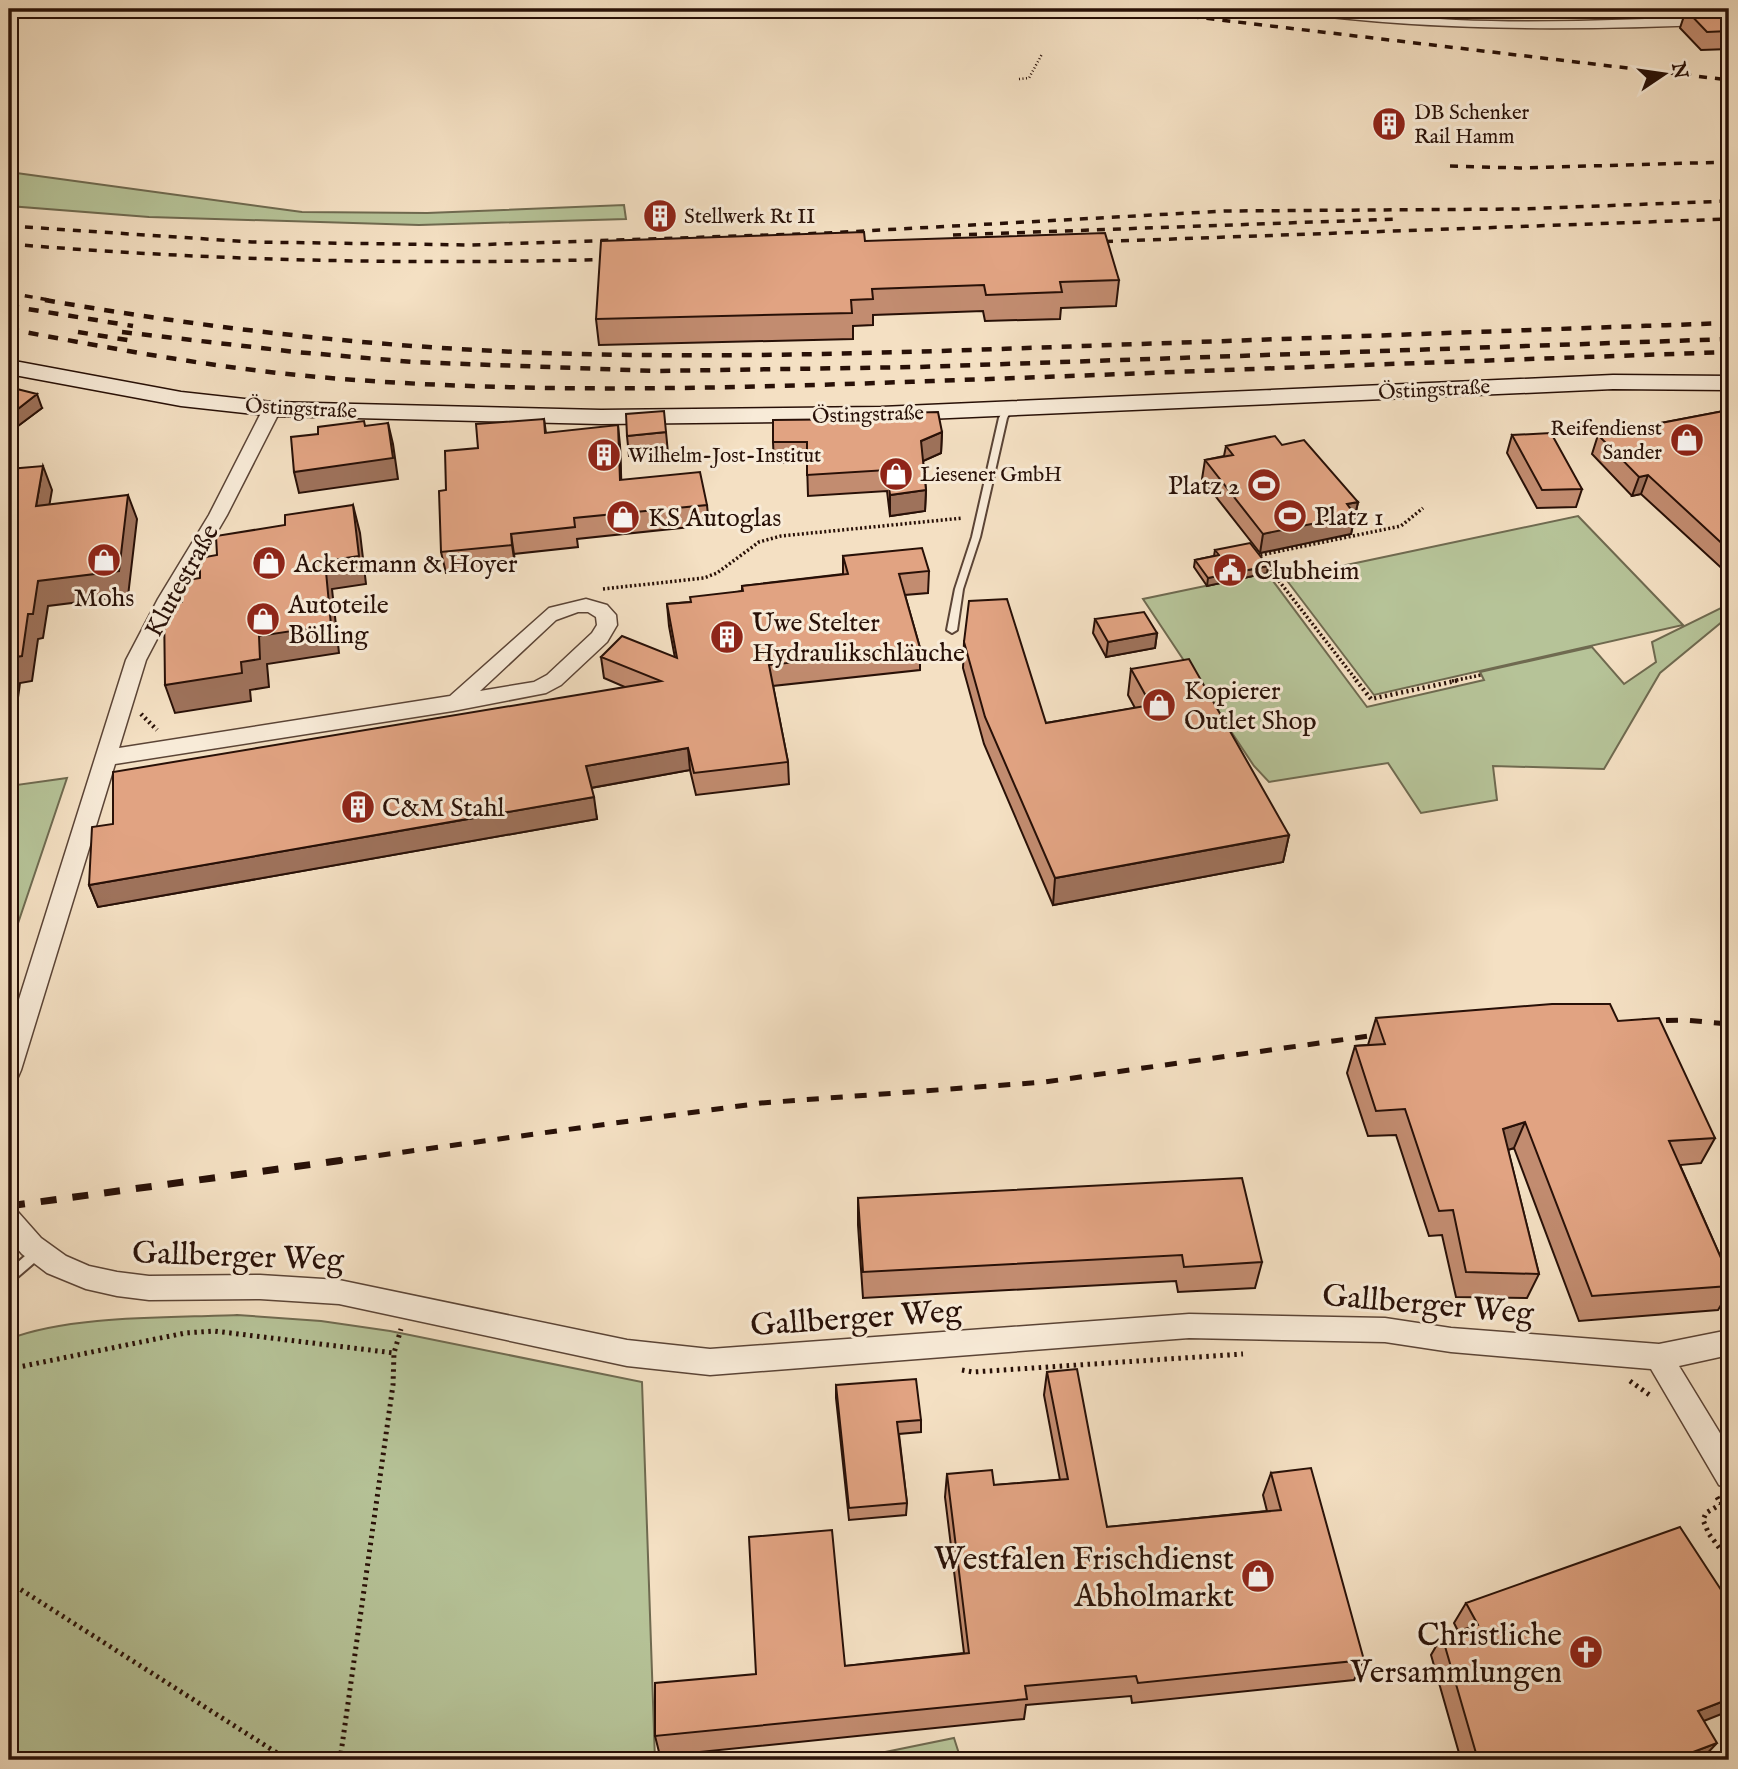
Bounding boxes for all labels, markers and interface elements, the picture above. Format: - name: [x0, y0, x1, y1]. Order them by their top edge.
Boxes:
- north arrow: [1630, 38, 1700, 108]
- text: N: [1665, 59, 1692, 82]
- place label: DB Schenker Rail Hamm: [1414, 100, 1530, 151]
- building icon: DB Schenker Rail Hamm: [1370, 105, 1408, 143]
- building icon: Stellwerk Rt II: [641, 197, 679, 235]
- place label: Stellwerk Rt II: [684, 204, 815, 231]
- street label: Östingstraße: [1377, 374, 1491, 407]
- street label: Östingstraße: [244, 393, 358, 426]
- street label: Östingstraße: [812, 400, 925, 431]
- place label: Reifendienst Sander: [1550, 416, 1662, 467]
- shop icon: Reifendienst Sander: [1668, 421, 1706, 459]
- building icon: Wilhelm-Jost-Institut: [585, 436, 623, 474]
- place label: Wilhelm-Jost-Institut: [628, 443, 821, 470]
- shop icon: Liesener GmbH: [877, 455, 915, 493]
- place label: Liesener GmbH: [920, 462, 1062, 489]
- sports icon: Platz 2: [1245, 466, 1283, 504]
- place label: Platz 2: [1168, 470, 1240, 503]
- sports icon: Platz 1: [1271, 497, 1309, 535]
- shop icon: KS Autoglas: [604, 498, 642, 536]
- place label: Platz 1: [1314, 501, 1384, 534]
- place label: KS Autoglas: [648, 502, 781, 535]
- street label: Klutestraße: [138, 518, 227, 643]
- shop icon: Mohs: [85, 541, 123, 579]
- shop icon: Ackermann & Hoyer: [250, 544, 288, 582]
- place label: Ackermann & Hoyer: [293, 548, 518, 581]
- public building icon: Clubheim: [1211, 551, 1249, 589]
- place label: Clubheim: [1254, 555, 1360, 588]
- place label: Mohs: [73, 582, 135, 615]
- place label: Autoteile Bölling: [287, 589, 389, 652]
- shop icon: Autoteile Bölling: [244, 600, 282, 638]
- place label: Uwe Stelter Hydraulikschläuche: [752, 607, 965, 670]
- building icon: Uwe Stelter Hydraulikschläuche: [708, 618, 746, 656]
- place label: Kopierer Outlet Shop: [1184, 675, 1317, 738]
- shop icon: Kopierer Outlet Shop: [1140, 686, 1178, 724]
- building icon: C&M Stahl: [339, 788, 377, 826]
- place label: C&M Stahl: [382, 792, 506, 825]
- street label: Gallberger Weg: [131, 1233, 345, 1282]
- street label: Gallberger Weg: [1320, 1276, 1536, 1335]
- street label: Gallberger Weg: [749, 1292, 964, 1347]
- place label: Westfalen Frischdienst Abholmarkt: [934, 1540, 1234, 1618]
- shop icon: Westfalen Frischdienst Abholmarkt: [1239, 1557, 1277, 1595]
- place label: Christliche Versammlungen: [1349, 1616, 1562, 1694]
- church icon: Christliche Versammlungen: [1567, 1633, 1605, 1671]

